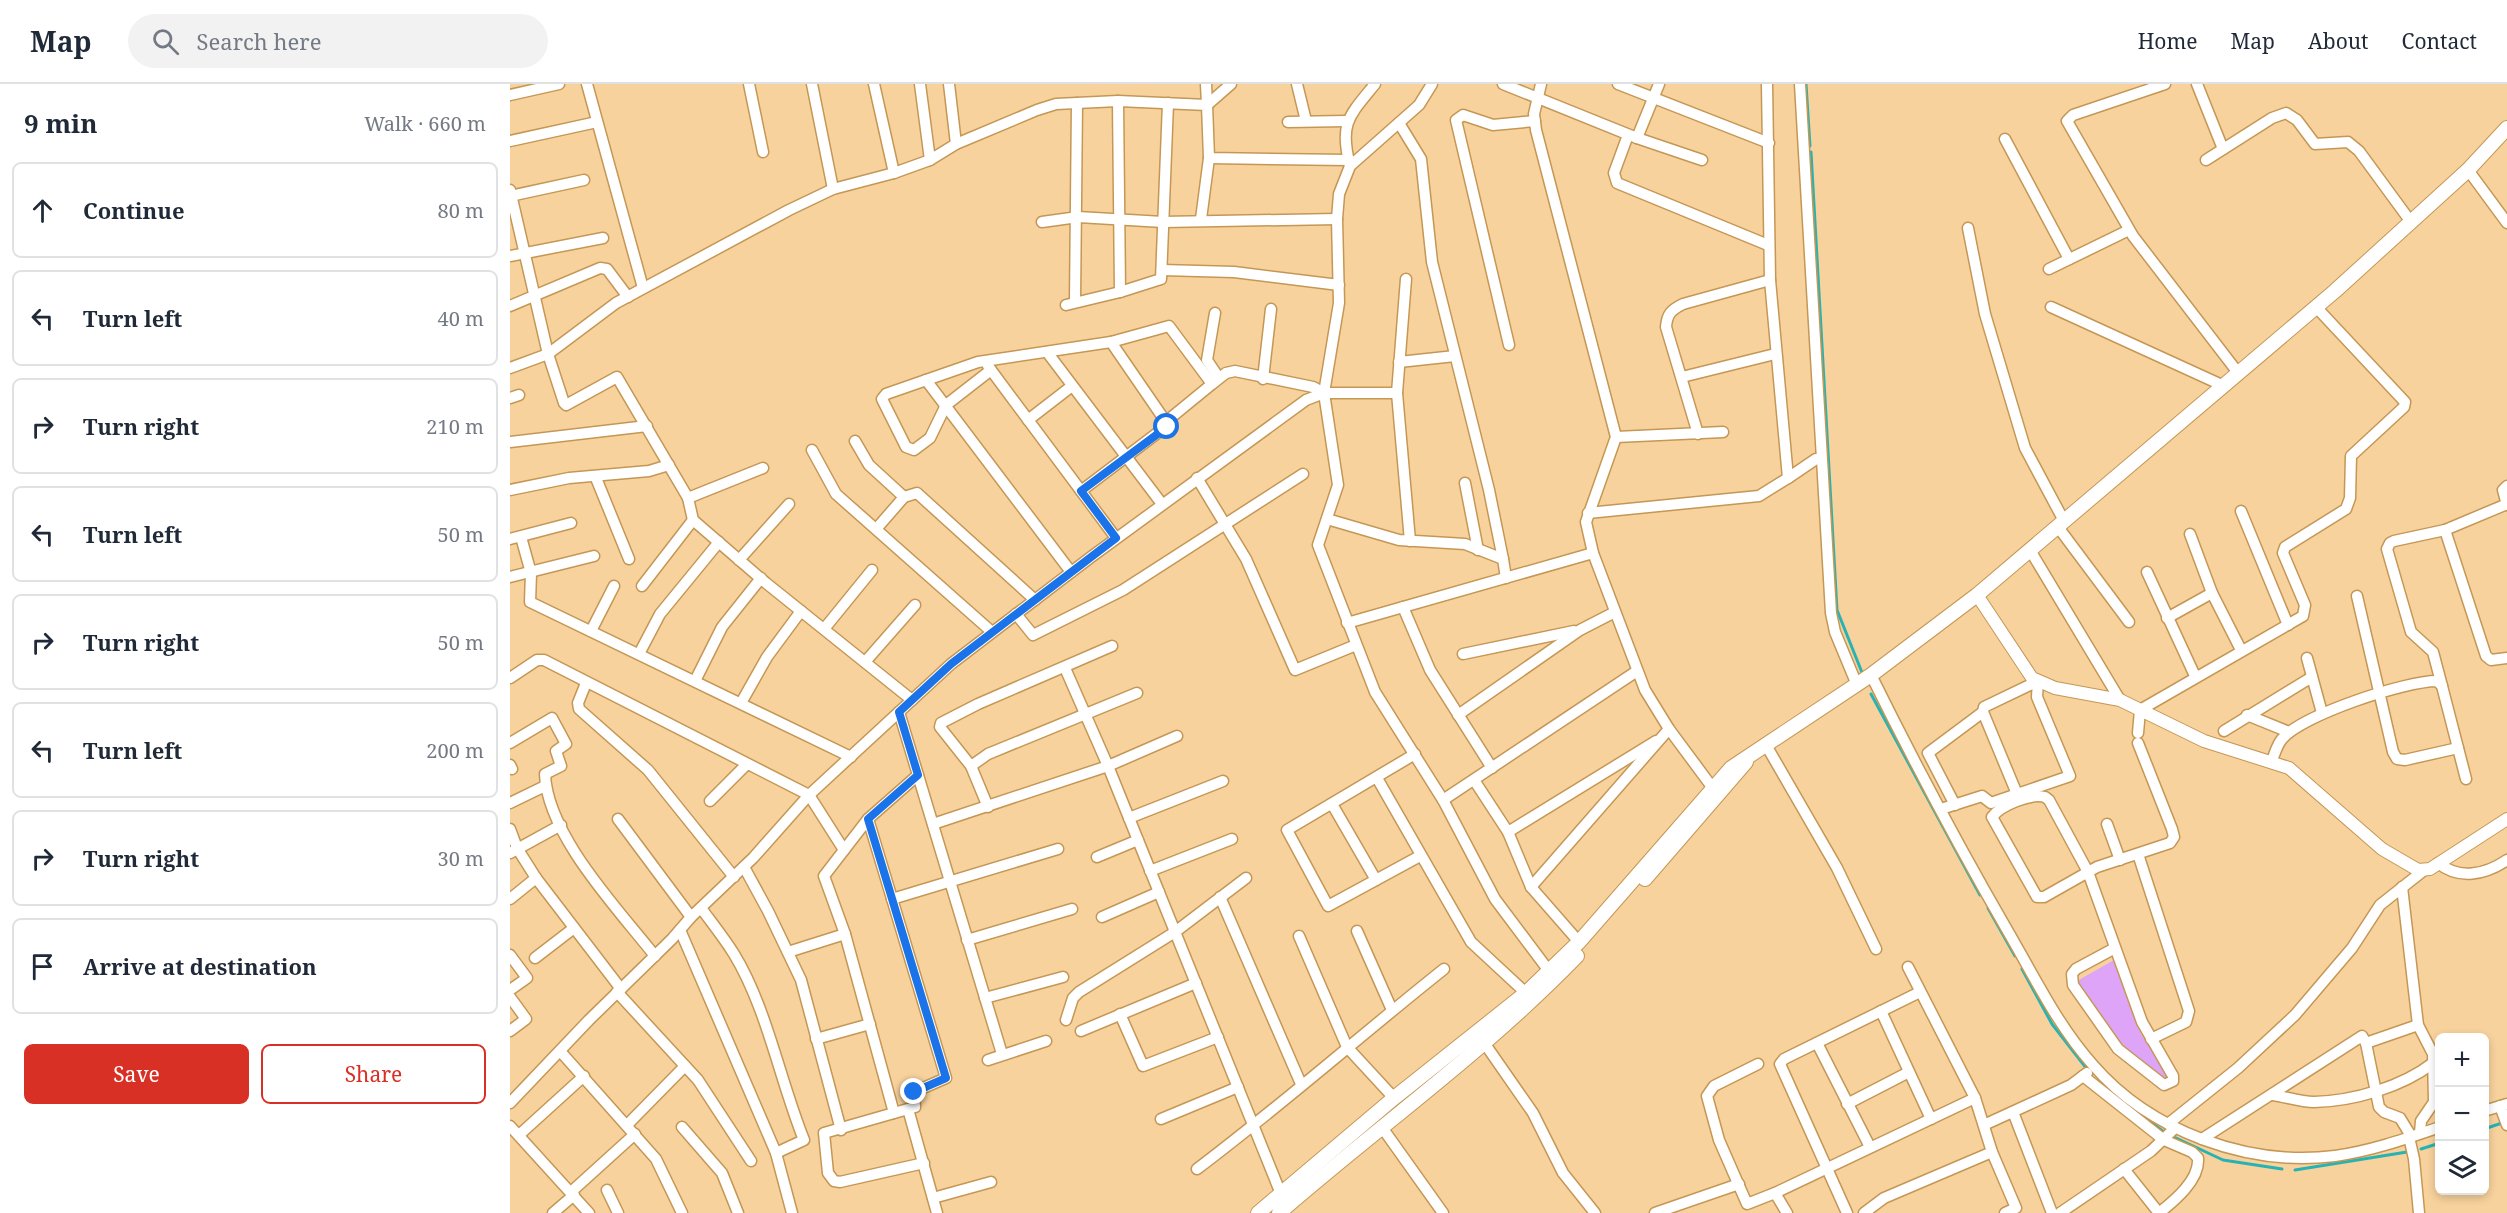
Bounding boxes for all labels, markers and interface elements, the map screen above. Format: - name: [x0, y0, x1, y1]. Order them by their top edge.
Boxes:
- search box: [128, 14, 548, 68]
- text: Map: [30, 22, 92, 60]
- icon: search: [149, 25, 182, 58]
- text: Search here: [197, 26, 321, 56]
- text: Home: [2138, 27, 2198, 55]
- text: Map: [2231, 27, 2275, 55]
- text: About: [2308, 27, 2369, 55]
- text: Contact: [2402, 27, 2477, 55]
- text: 9 min: [24, 105, 98, 141]
- text: Walk · 660 m: [364, 110, 486, 137]
- icon: ahead: [26, 194, 59, 227]
- text: Continue: [83, 195, 185, 225]
- text: 80 m: [438, 197, 484, 224]
- icon: left: [26, 302, 59, 335]
- text: Turn left: [83, 303, 182, 333]
- text: 40 m: [438, 305, 484, 332]
- icon: right: [26, 410, 59, 443]
- text: Turn right: [83, 411, 199, 441]
- text: 210 m: [426, 413, 484, 440]
- route start: [1153, 413, 1179, 439]
- icon: left: [26, 518, 59, 551]
- text: Turn left: [83, 519, 182, 549]
- text: 50 m: [438, 521, 484, 548]
- icon: right: [26, 626, 59, 659]
- text: Turn right: [83, 627, 199, 657]
- text: 50 m: [438, 629, 484, 656]
- icon: left: [26, 734, 59, 767]
- text: Turn left: [83, 735, 182, 765]
- text: 200 m: [426, 737, 484, 764]
- icon: right: [26, 842, 59, 875]
- text: Turn right: [83, 843, 199, 873]
- text: 30 m: [438, 845, 484, 872]
- icon: arrive: [26, 950, 59, 983]
- text: Arrive at destination: [83, 951, 317, 981]
- map controls: [2435, 1033, 2489, 1195]
- button: +: [2435, 1033, 2489, 1087]
- button: Save: [24, 1044, 249, 1104]
- button: Share: [261, 1044, 486, 1104]
- route end: [900, 1078, 926, 1104]
- button: −: [2435, 1087, 2489, 1141]
- button: layers: [2435, 1141, 2489, 1195]

